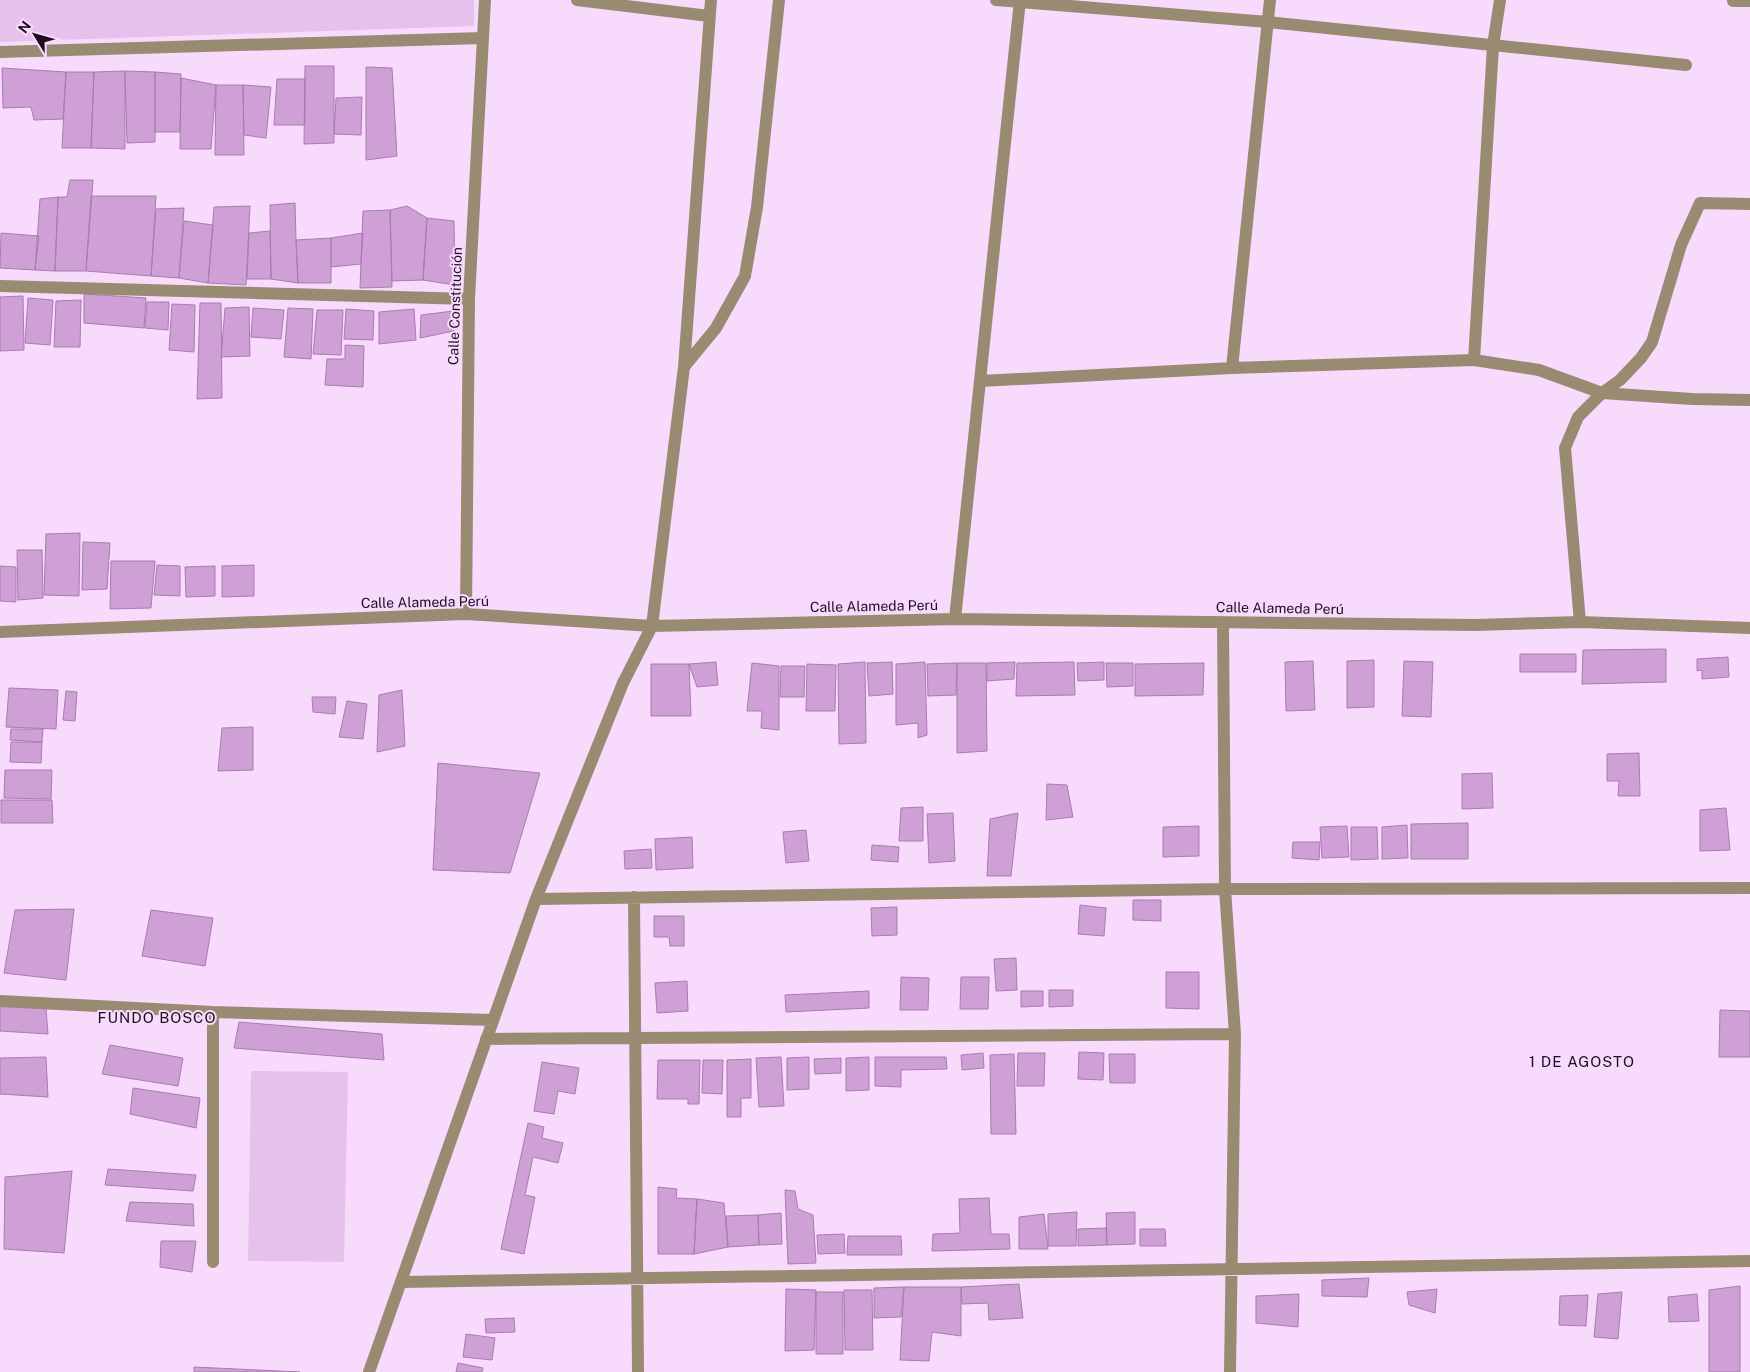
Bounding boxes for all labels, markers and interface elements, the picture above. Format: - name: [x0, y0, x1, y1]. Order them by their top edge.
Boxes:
- north arrow: [10, 10, 60, 60]
- text: N: [15, 18, 34, 36]
- street label: Calle Constitución: [445, 247, 465, 365]
- street label: Calle Alameda Perú: [361, 593, 489, 611]
- street label: Calle Alameda Perú: [810, 597, 938, 615]
- street label: Calle Alameda Perú: [1216, 599, 1344, 617]
- district label: FUNDO BOSCO: [98, 1009, 216, 1026]
- district label: 1 DE AGOSTO: [1529, 1053, 1635, 1070]

